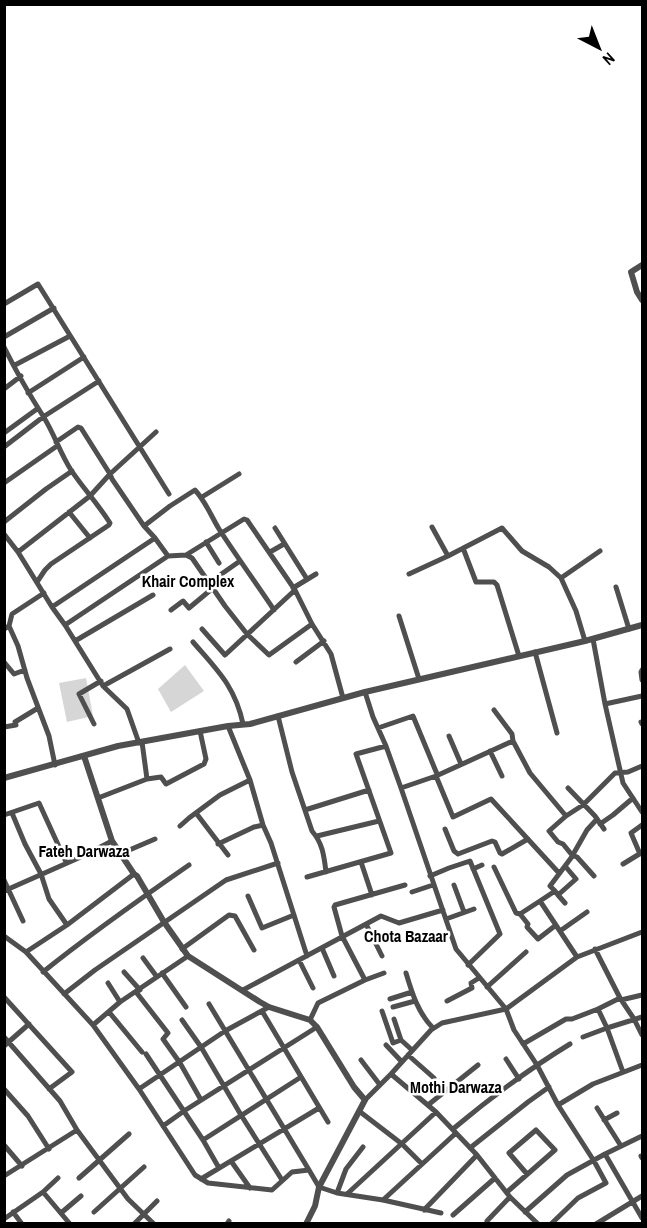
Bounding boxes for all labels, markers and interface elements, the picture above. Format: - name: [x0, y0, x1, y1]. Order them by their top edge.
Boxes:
- north arrow: [569, 18, 629, 78]
- text: N: [598, 48, 620, 70]
- district label: Khair Complex: [142, 570, 235, 592]
- district label: Fateh Darwaza: [38, 840, 130, 862]
- district label: Chota Bazaar: [364, 925, 449, 947]
- district label: Mothi Darwaza: [410, 1076, 503, 1098]

